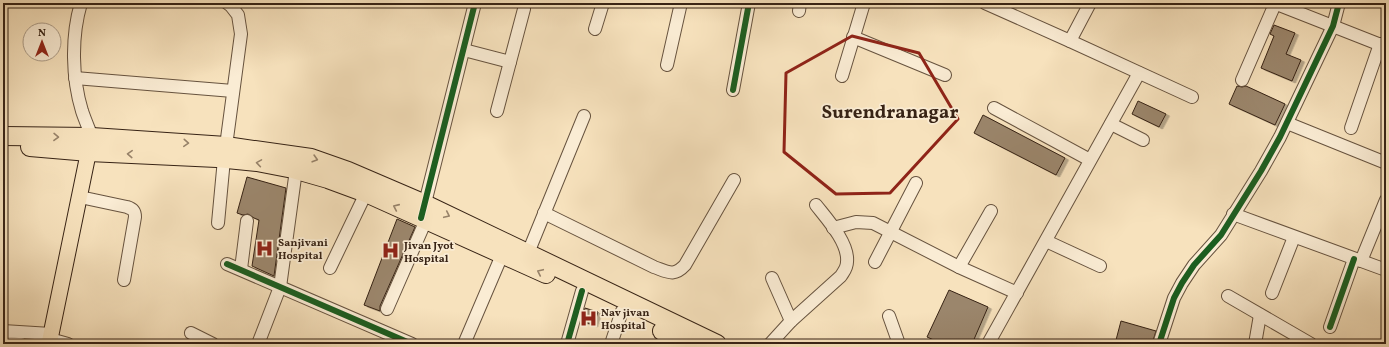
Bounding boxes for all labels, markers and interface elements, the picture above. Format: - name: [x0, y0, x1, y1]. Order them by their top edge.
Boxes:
- north arrow: [22, 22, 62, 62]
- text: N: [38, 26, 46, 41]
- district label: Surendranagar: [822, 100, 958, 126]
- one-way arrow: [53, 133, 59, 141]
- one-way arrow: [183, 139, 189, 148]
- one-way arrow: [127, 150, 133, 158]
- one-way arrow: [311, 154, 318, 163]
- one-way arrow: [256, 159, 262, 168]
- one-way arrow: [393, 203, 400, 211]
- one-way arrow: [443, 210, 451, 218]
- place label: Sanjivani Hospital: [278, 236, 328, 264]
- hospital icon: Sanjivani Hospital: [255, 238, 275, 258]
- place label: Jivan Jyot Hospital: [403, 239, 454, 267]
- hospital icon: Jivan Jyot Hospital: [381, 241, 401, 261]
- one-way arrow: [537, 269, 544, 277]
- place label: Nav jivan Hospital: [601, 306, 649, 334]
- hospital icon: Nav jivan Hospital: [578, 308, 598, 328]

